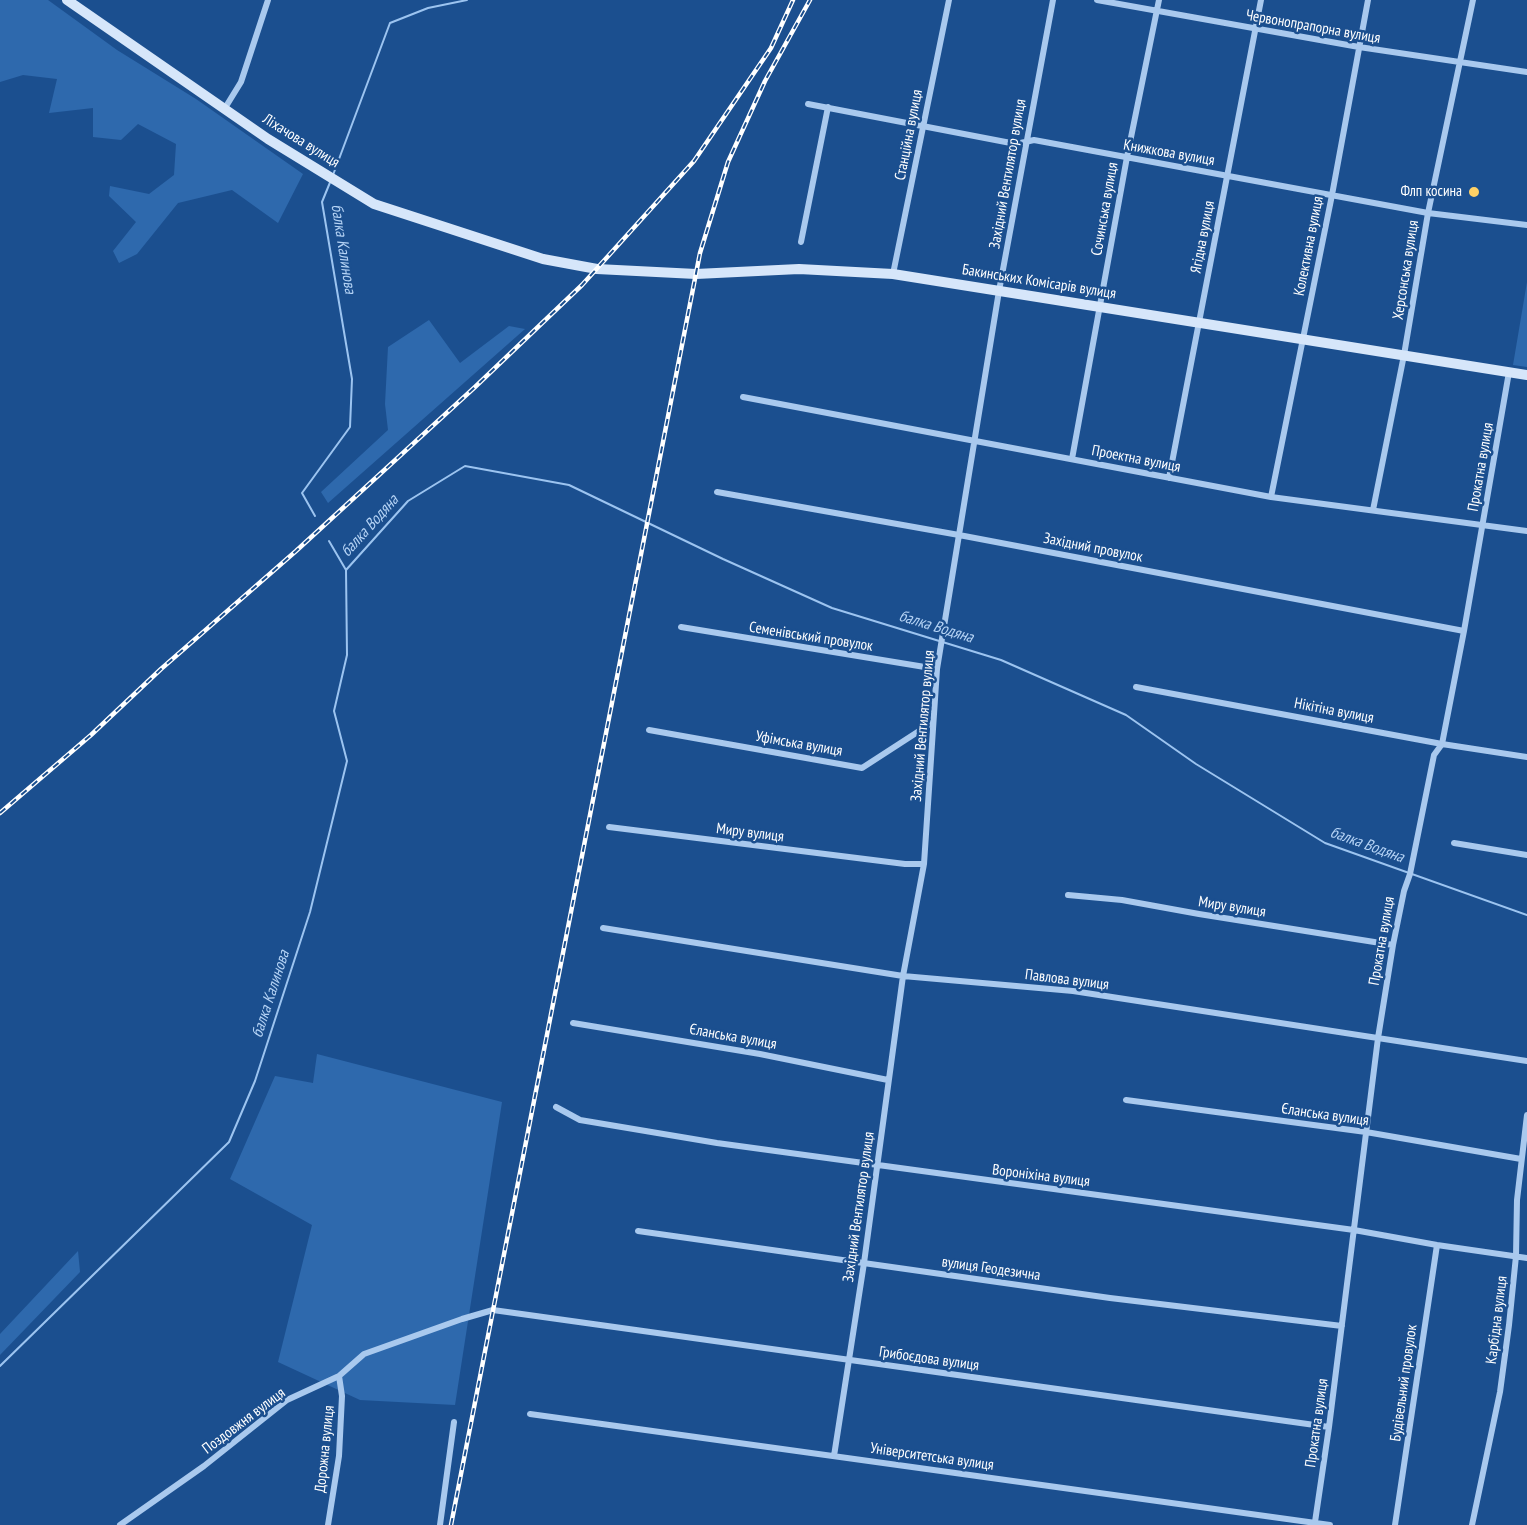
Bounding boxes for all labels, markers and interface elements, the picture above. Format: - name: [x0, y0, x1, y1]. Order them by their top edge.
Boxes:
- street label: Червонопрапорна вулиця: [1244, 6, 1382, 48]
- street label: Станційна вулиця: [891, 88, 927, 182]
- street label: Західний Вентилятор вулиця: [986, 98, 1030, 250]
- street label: Ліхачова вулиця: [259, 110, 343, 172]
- street label: Книжкова вулиця: [1122, 136, 1216, 170]
- street label: Сочинська вулиця: [1088, 161, 1122, 257]
- place label: Флп косина: [1401, 183, 1462, 201]
- marker: Флп косина: [1467, 185, 1481, 199]
- street label: Колективна вулиця: [1291, 195, 1327, 297]
- street label: Ягідна вулиця: [1187, 199, 1219, 275]
- water label: балка Калинова: [326, 203, 360, 295]
- street label: Херсонська вулиця: [1389, 219, 1423, 321]
- street label: Бакинських Комісарів вулиця: [961, 261, 1117, 303]
- street label: Прокатна вулиця: [1464, 421, 1498, 513]
- street label: Проектна вулиця: [1090, 442, 1182, 476]
- water label: балка Водяна: [337, 491, 403, 561]
- street label: Західний провулок: [1042, 530, 1144, 566]
- water label: балка Водяна: [896, 607, 976, 647]
- street label: Семенівський провулок: [748, 618, 874, 656]
- street label: Західний Вентилятор вулиця: [907, 650, 939, 802]
- street label: Нікітіна вулиця: [1293, 694, 1375, 728]
- street label: Уфімська вулиця: [754, 728, 844, 760]
- street label: Миру вулиця: [715, 820, 785, 846]
- water label: балка Водяна: [1328, 823, 1406, 867]
- street label: Миру вулиця: [1197, 893, 1267, 921]
- street label: Прокатна вулиця: [1365, 895, 1399, 987]
- water label: балка Калинова: [248, 948, 294, 1040]
- street label: Павлова вулиця: [1024, 966, 1110, 994]
- street label: Єланська вулиця: [688, 1020, 778, 1054]
- street label: Єланська вулиця: [1280, 1100, 1370, 1130]
- street label: Західний Вентилятор вулиця: [840, 1131, 878, 1283]
- street label: Вороніхіна вулиця: [991, 1161, 1091, 1191]
- street label: вулиця Геодезична: [941, 1253, 1041, 1285]
- street label: Карбідна вулиця: [1483, 1275, 1511, 1365]
- street label: Будівельний провулок: [1387, 1323, 1421, 1443]
- street label: Грибоєдова вулиця: [878, 1343, 980, 1375]
- street label: Прокатна вулиця: [1302, 1377, 1332, 1469]
- street label: Поздовжня вулиця: [199, 1384, 289, 1458]
- street label: Дорожна вулиця: [311, 1404, 339, 1494]
- street label: Університетська вулиця: [869, 1439, 995, 1475]

